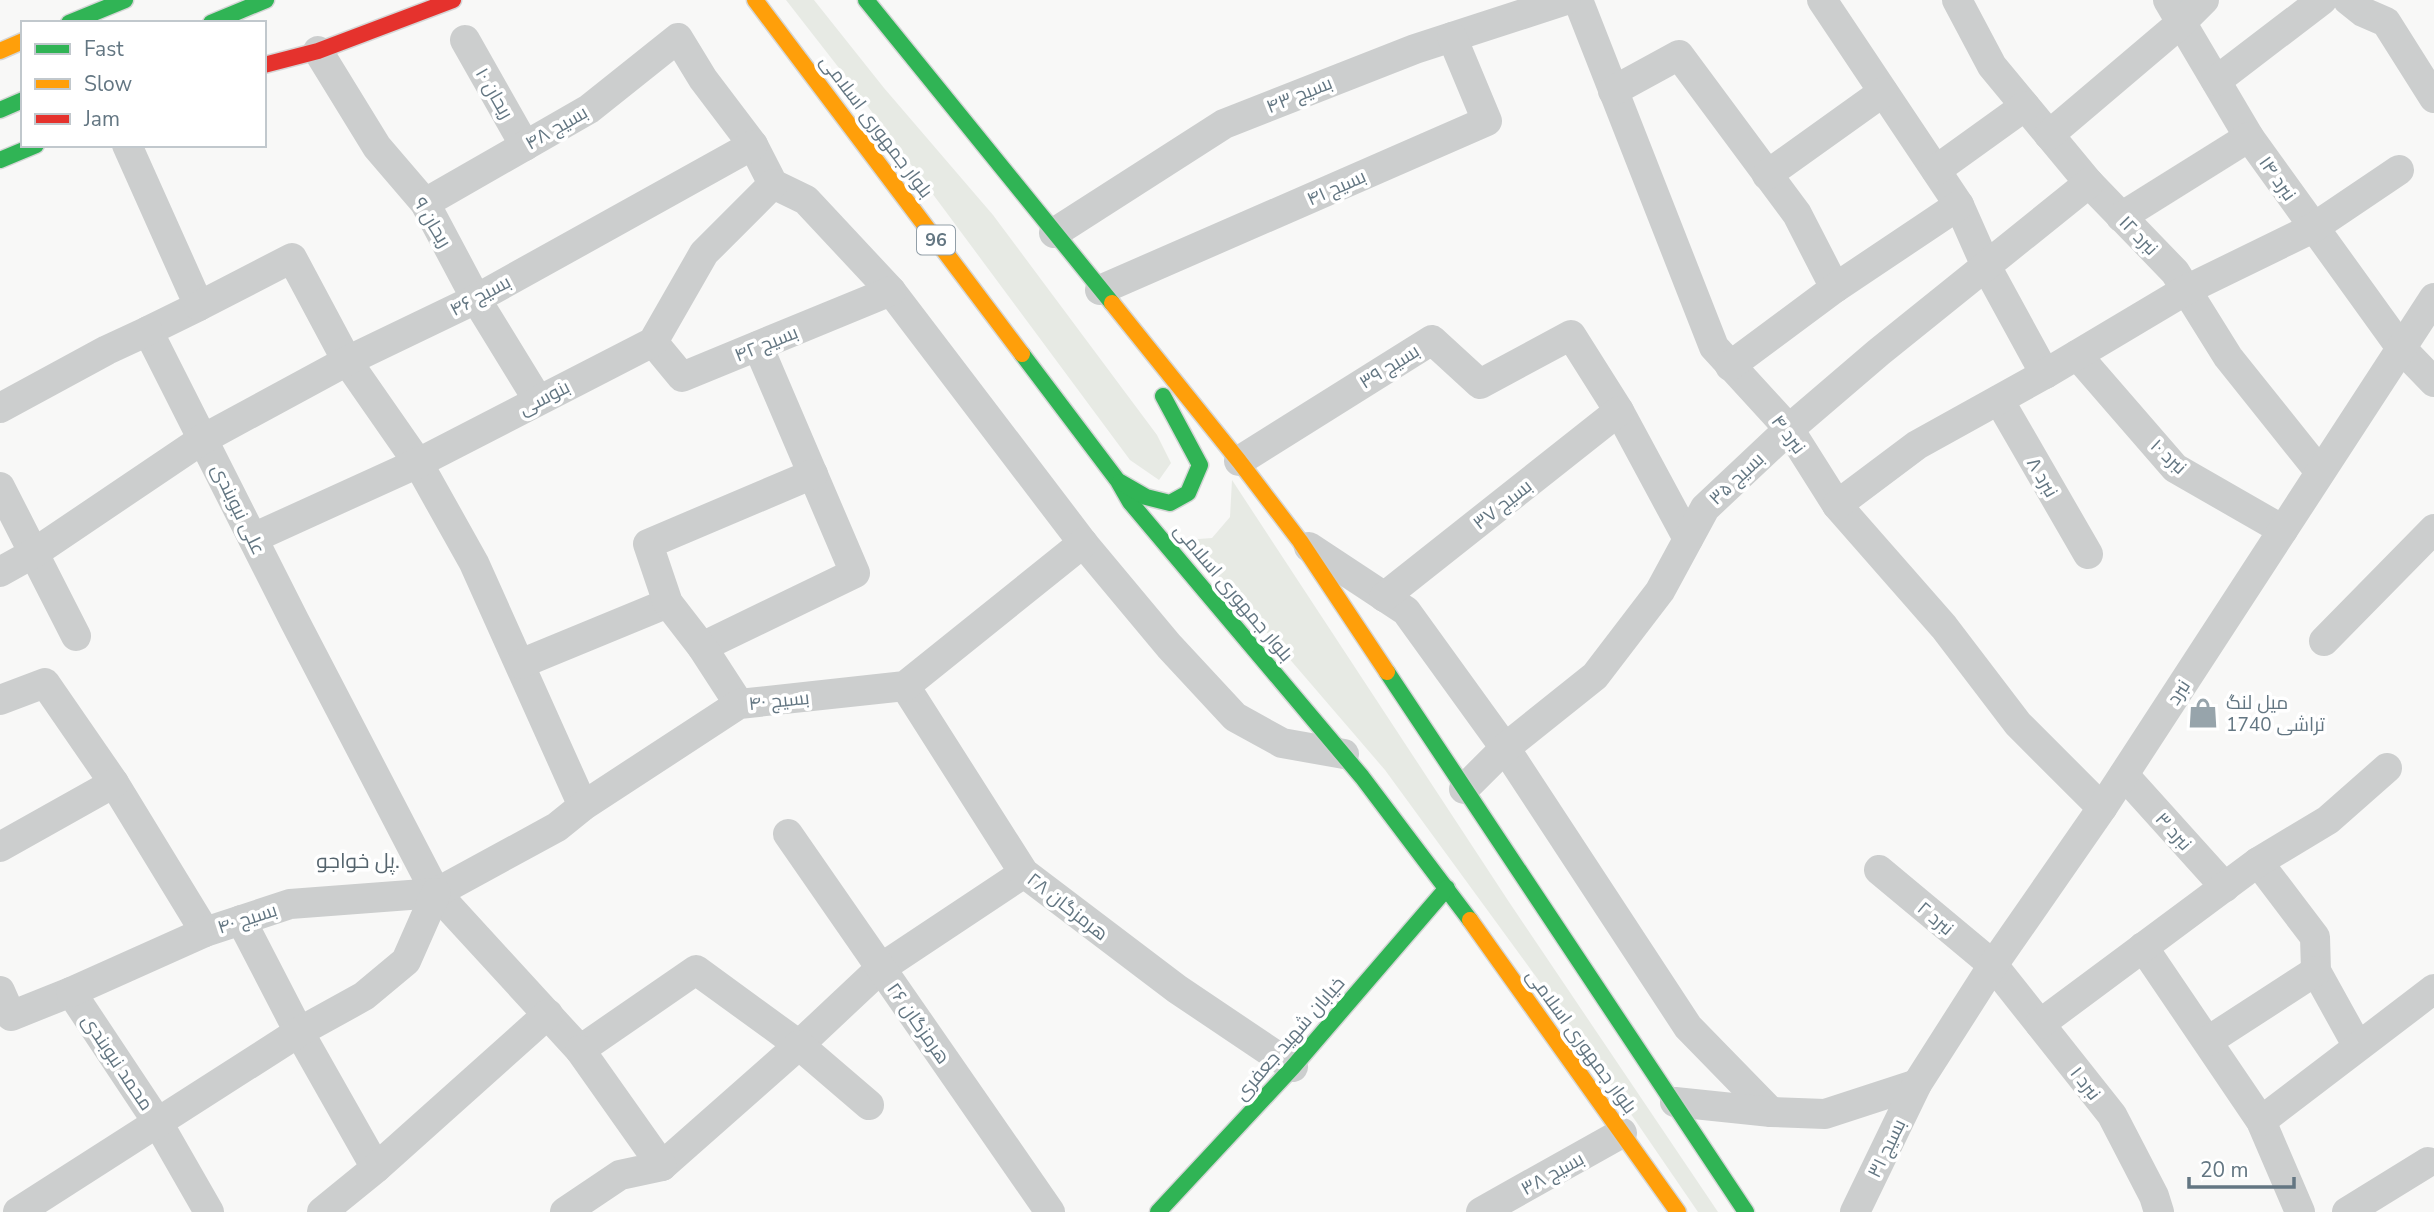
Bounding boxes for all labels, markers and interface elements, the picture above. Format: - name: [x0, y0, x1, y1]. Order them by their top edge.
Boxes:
- legend: [21, 21, 266, 147]
- text: Fast: [84, 35, 124, 63]
- street label: بلوار جمهوری اسلامی: [814, 50, 939, 204]
- street label: ریحان ۱۰: [469, 63, 519, 124]
- text: Slow: [84, 70, 133, 98]
- street label: بسیج ۴۳: [1262, 70, 1336, 120]
- street label: بسیج ۴۸: [520, 100, 593, 156]
- text: Jam: [83, 105, 120, 133]
- street label: نبرد ۱۴: [2253, 151, 2302, 206]
- street label: بسیج ۴۱: [1303, 163, 1370, 212]
- street label: ریحان ۹: [407, 192, 457, 253]
- street label: نبرد ۱۲: [2113, 210, 2164, 261]
- road number: 96: [917, 226, 955, 254]
- street label: بسیج ۴۶: [445, 269, 516, 323]
- street label: بسیج ۴۲: [731, 319, 802, 368]
- street label: بسیج ۳۹: [1354, 338, 1425, 396]
- street label: بنوسی: [514, 374, 574, 422]
- street label: نبرد ۴: [1765, 410, 1812, 460]
- street label: نبرد ۱۰: [2144, 433, 2192, 480]
- street label: بسیج ۳۵: [1703, 446, 1770, 511]
- street label: نبرد ۸: [2020, 453, 2064, 502]
- street label: علی نبوبندی: [205, 460, 271, 559]
- street label: بسیج ۳۷: [1468, 473, 1538, 536]
- street label: بلوار جمهوری اسلامی: [1168, 518, 1299, 667]
- street label: نبرد: [2161, 675, 2197, 710]
- street label: بسیج ۴۰: [747, 685, 811, 717]
- place label: میل لنگ تراشی 1740: [2226, 690, 2325, 738]
- shop icon: میل لنگ تراشی 1740: [2186, 696, 2220, 730]
- street label: نبرد ۳: [2149, 807, 2197, 856]
- district label: پل خواجو.: [316, 847, 400, 875]
- street label: هرمزگان ۲۸: [1021, 867, 1113, 947]
- street label: نبرد ۲: [1912, 896, 1959, 942]
- street label: بسیج ۴۰: [214, 897, 280, 941]
- street label: بلوار جمهوری اسلامی: [1520, 964, 1643, 1119]
- street label: خیابان شهید جعفری: [1229, 971, 1351, 1106]
- street label: هرمزگان ۲۶: [881, 978, 956, 1069]
- street label: محمد نبوبندی: [75, 1009, 159, 1116]
- street label: نبرد ۱: [2064, 1061, 2107, 1106]
- street label: بسیج ۳۱: [1862, 1115, 1912, 1182]
- street label: بسیج ۳۸: [1516, 1146, 1589, 1202]
- scale bar: [2189, 1146, 2294, 1190]
- text: 20 m: [2200, 1156, 2249, 1184]

